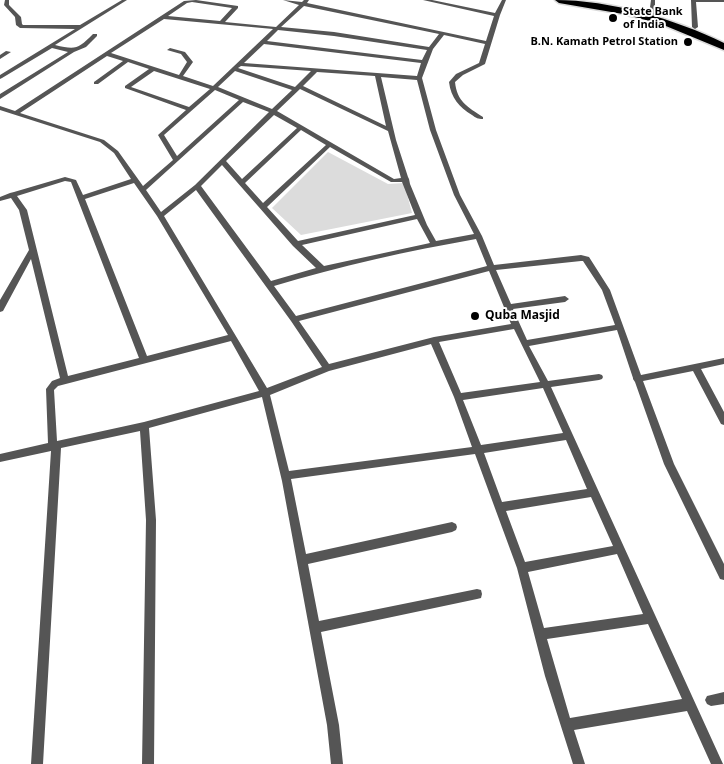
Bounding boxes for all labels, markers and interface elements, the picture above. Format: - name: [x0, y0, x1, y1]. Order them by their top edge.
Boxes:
- place label: State Bank of India: [623, 5, 683, 31]
- marker: State Bank of India: [607, 12, 619, 24]
- place label: B.N. Kamath Petrol Station: [530, 35, 678, 49]
- marker: B.N. Kamath Petrol Station: [682, 36, 694, 48]
- place label: Quba Masjid: [485, 309, 560, 323]
- marker: Quba Masjid: [469, 310, 481, 322]

